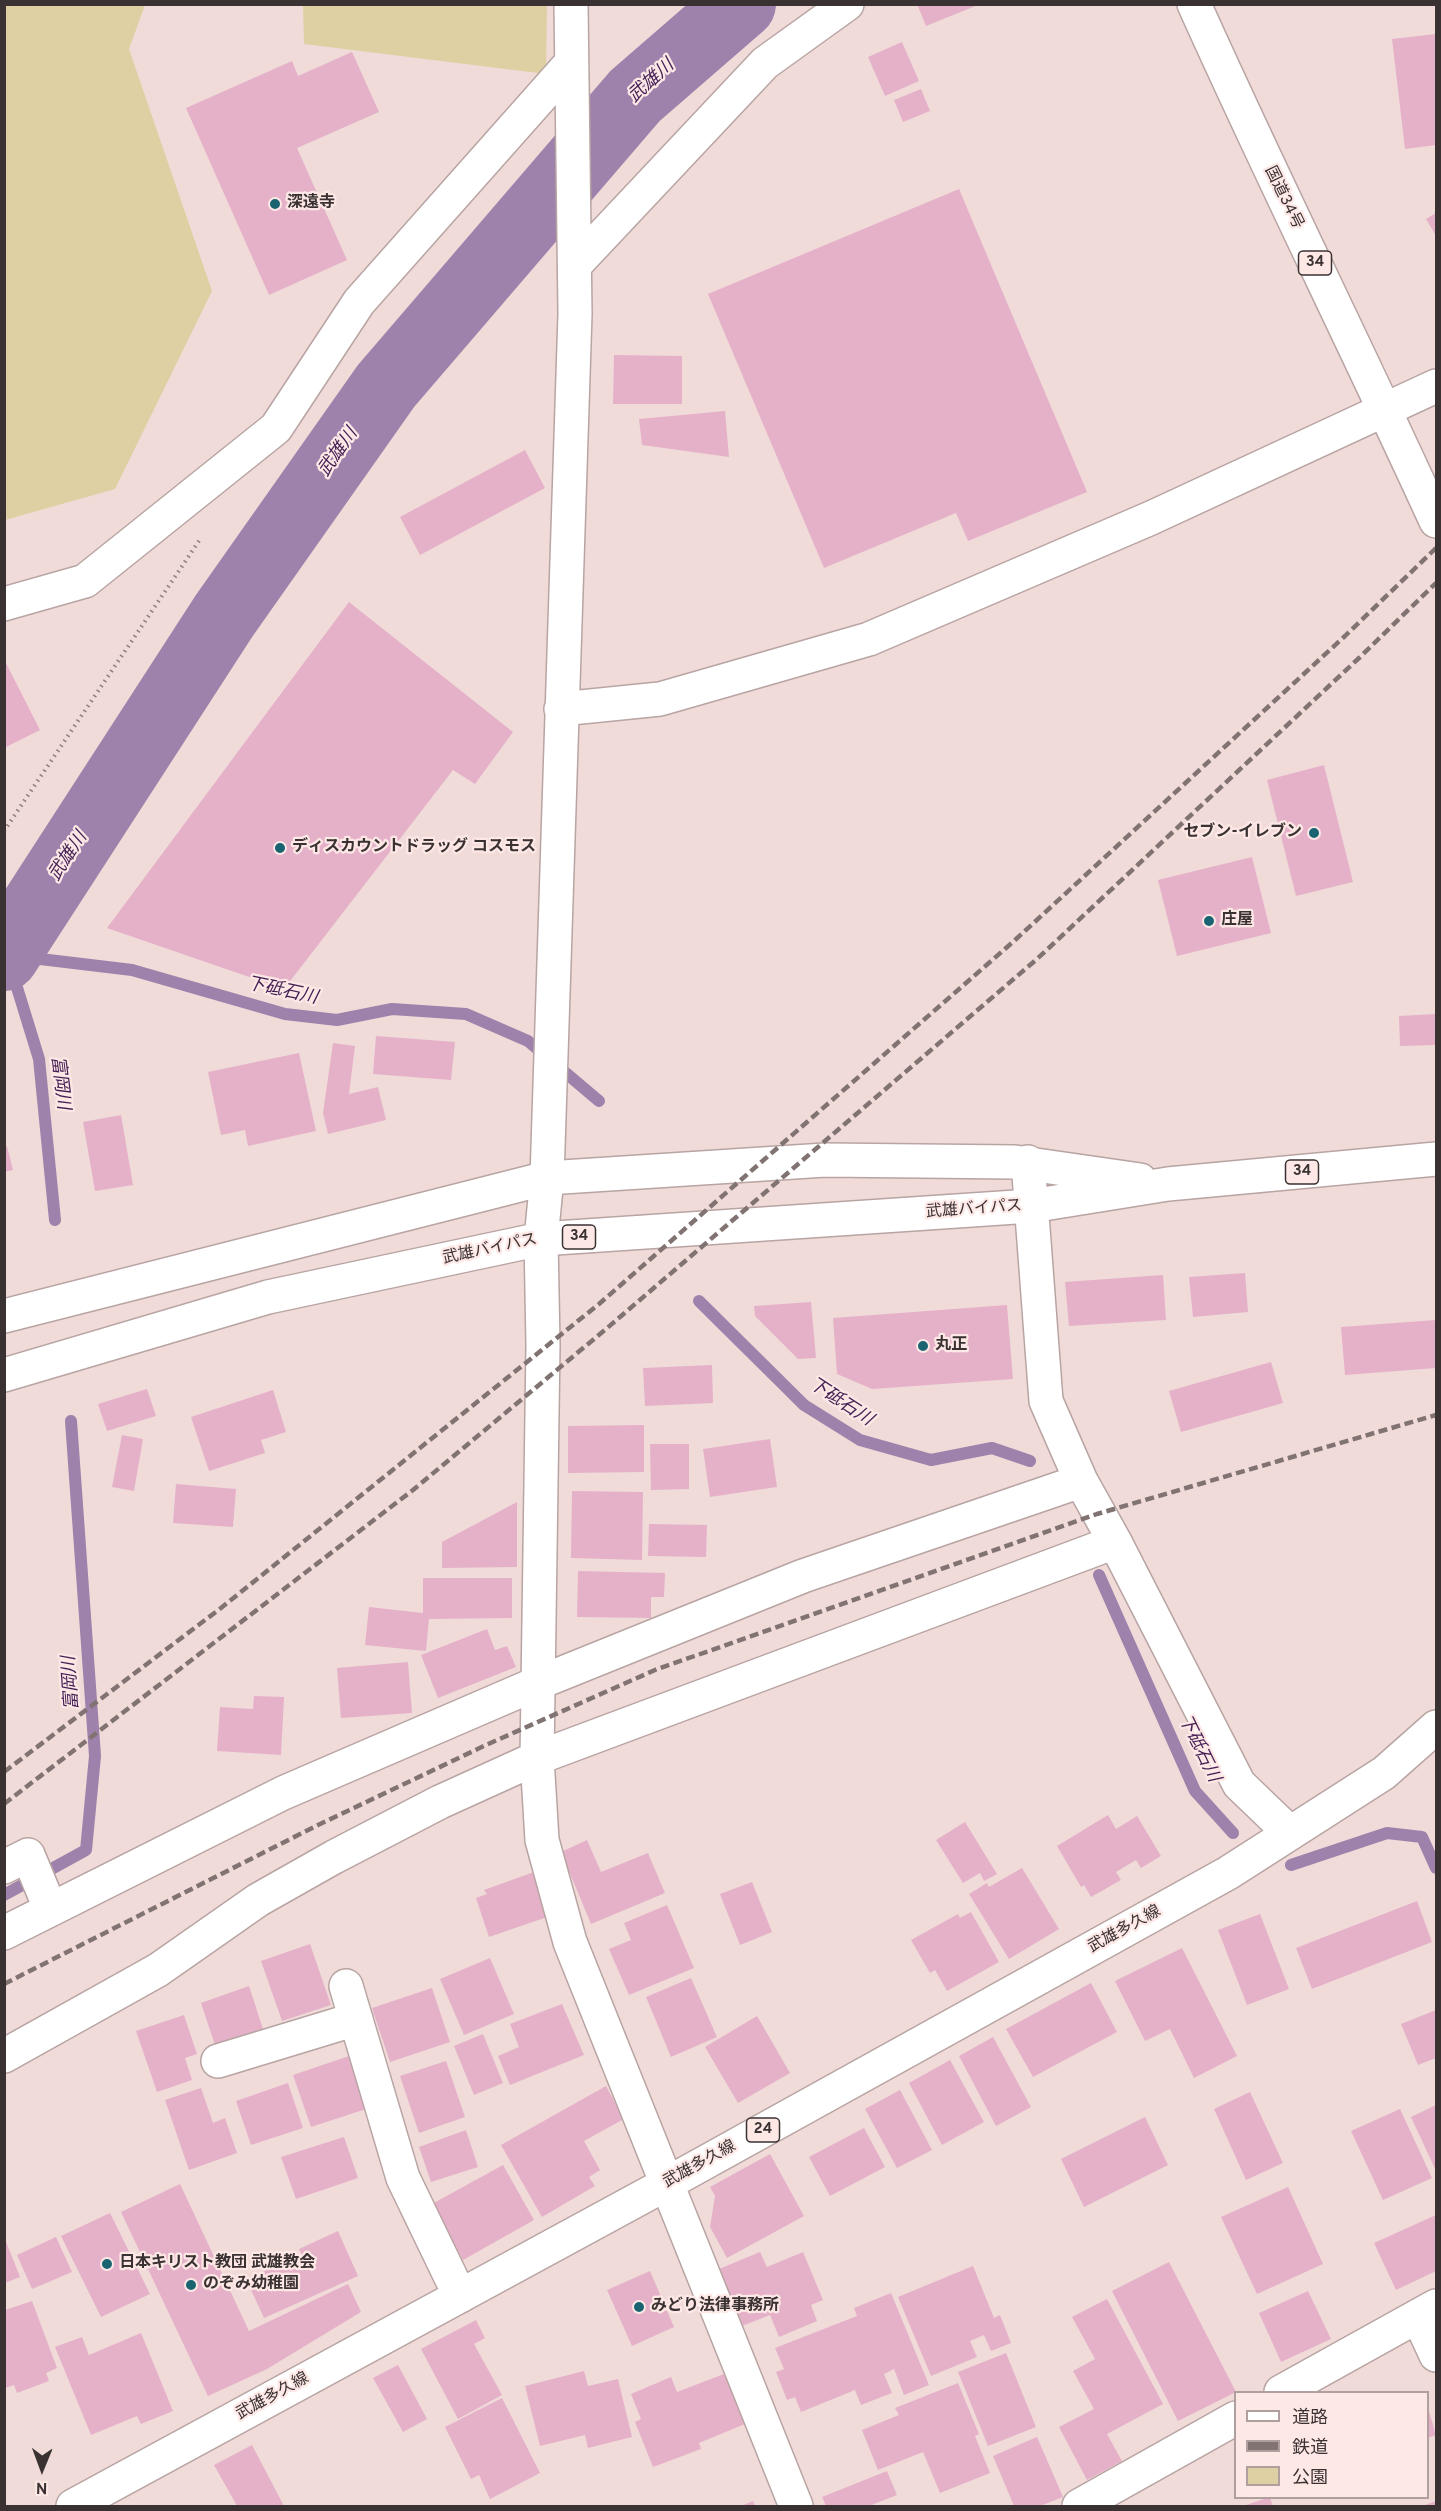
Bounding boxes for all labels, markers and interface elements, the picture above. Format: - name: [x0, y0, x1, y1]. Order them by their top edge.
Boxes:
- water label: 武雄川: [625, 56, 679, 108]
- street label: 国道34号: [1260, 163, 1306, 233]
- place label: 深遠寺: [287, 194, 335, 214]
- marker: 深遠寺: [268, 197, 282, 211]
- road number: 34: [1298, 251, 1332, 275]
- water label: 武雄川: [315, 425, 363, 481]
- place label: セブン-イレブン: [1183, 823, 1302, 843]
- marker: セブン-イレブン: [1307, 826, 1321, 840]
- water label: 武雄川: [45, 828, 93, 886]
- place label: ディスカウントドラッグ コスモス: [292, 838, 536, 858]
- marker: ディスカウントドラッグ コスモス: [273, 841, 287, 855]
- place label: 庄屋: [1221, 911, 1253, 931]
- marker: 庄屋: [1202, 914, 1216, 928]
- water label: 下砥石川: [245, 974, 319, 1010]
- water label: 富岡川: [45, 1055, 73, 1111]
- road number: 34: [1286, 1160, 1318, 1184]
- street label: 武雄バイパス: [925, 1197, 1023, 1223]
- road number: 34: [562, 1225, 596, 1249]
- street label: 武雄バイパス: [441, 1231, 539, 1269]
- place label: 丸正: [935, 1336, 967, 1356]
- marker: 丸正: [916, 1339, 930, 1353]
- water label: 下砥石川: [804, 1374, 876, 1432]
- water label: 富岡川: [59, 1655, 85, 1711]
- water label: 下砥石川: [1173, 1712, 1223, 1786]
- street label: 武雄多久線: [1085, 1902, 1165, 1958]
- road number: 24: [746, 2118, 780, 2142]
- street label: 武雄多久線: [660, 2137, 740, 2193]
- place label: 日本キリスト教団 武雄教会: [119, 2254, 315, 2274]
- marker: 日本キリスト教団 武雄教会: [100, 2257, 114, 2271]
- place label: のぞみ幼稚園: [203, 2275, 299, 2295]
- marker: のぞみ幼稚園: [184, 2278, 198, 2292]
- place label: みどり法律事務所: [651, 2297, 779, 2317]
- marker: みどり法律事務所: [632, 2300, 646, 2314]
- street label: 武雄多久線: [233, 2369, 313, 2425]
- legend: [1234, 2391, 1429, 2499]
- text: 道路: [1292, 2407, 1328, 2430]
- text: 鉄道: [1292, 2437, 1328, 2460]
- north arrow: [12, 2439, 72, 2499]
- text: 公園: [1292, 2467, 1328, 2490]
- text: N: [36, 2477, 48, 2497]

